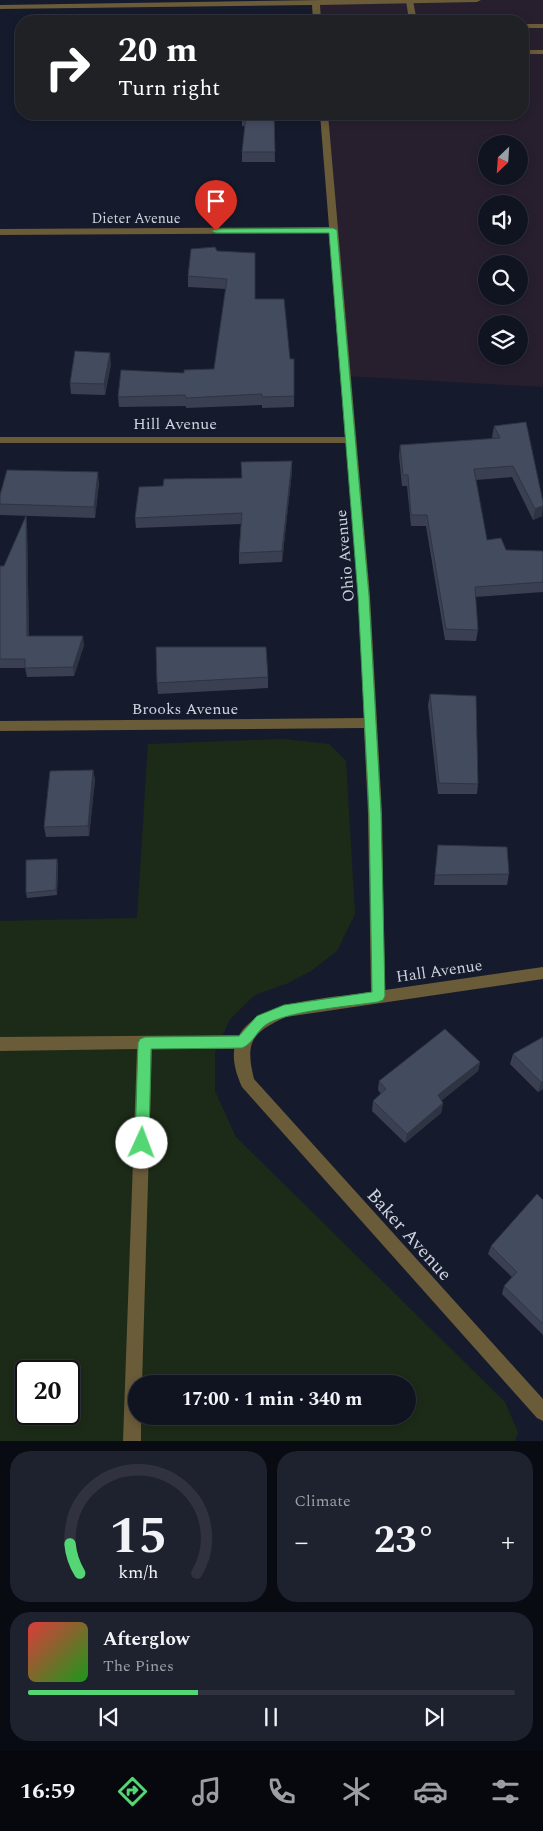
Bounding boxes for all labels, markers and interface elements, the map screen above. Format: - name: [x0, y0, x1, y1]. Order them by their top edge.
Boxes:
- text: 20 m: [118, 24, 198, 77]
- icon: right: [35, 35, 100, 100]
- text: Turn right: [118, 72, 220, 105]
- north arrow: [478, 135, 528, 185]
- map controls: [478, 135, 528, 365]
- pin: [195, 180, 237, 231]
- icon: arrive: [202, 187, 230, 215]
- button: sound: [478, 195, 528, 245]
- street label: Dieter Avenue: [91, 208, 181, 229]
- button: search: [478, 255, 528, 305]
- button: layers: [478, 315, 528, 365]
- street label: Hill Avenue: [133, 412, 217, 436]
- street label: Ohio Avenue: [329, 509, 361, 603]
- street label: Brooks Avenue: [132, 697, 238, 721]
- street label: Hall Avenue: [394, 953, 484, 989]
- position arrow: [115, 1116, 167, 1168]
- street label: Baker Avenue: [359, 1182, 459, 1288]
- speed limit sign: 20: [15, 1360, 80, 1425]
- text: 17:00 · 1 min · 340 m: [182, 1385, 362, 1414]
- text: Climate: [295, 1489, 351, 1513]
- text: 15: [109, 1497, 167, 1576]
- text: 23°: [374, 1512, 436, 1570]
- text: −: [295, 1521, 309, 1564]
- text: +: [501, 1521, 515, 1564]
- text: km/h: [118, 1559, 158, 1586]
- text: Afterglow: [103, 1625, 190, 1654]
- text: The Pines: [103, 1654, 174, 1678]
- icon: previous: [95, 1703, 123, 1731]
- icon: pause: [257, 1703, 285, 1731]
- icon: next: [420, 1703, 448, 1731]
- icon: directions: [115, 1774, 150, 1809]
- icon: music: [189, 1774, 224, 1809]
- icon: phone: [264, 1774, 299, 1809]
- icon: climate: [339, 1774, 374, 1809]
- icon: car: [413, 1774, 448, 1809]
- icon: filters: [488, 1774, 523, 1809]
- text: 16:59: [20, 1775, 75, 1808]

